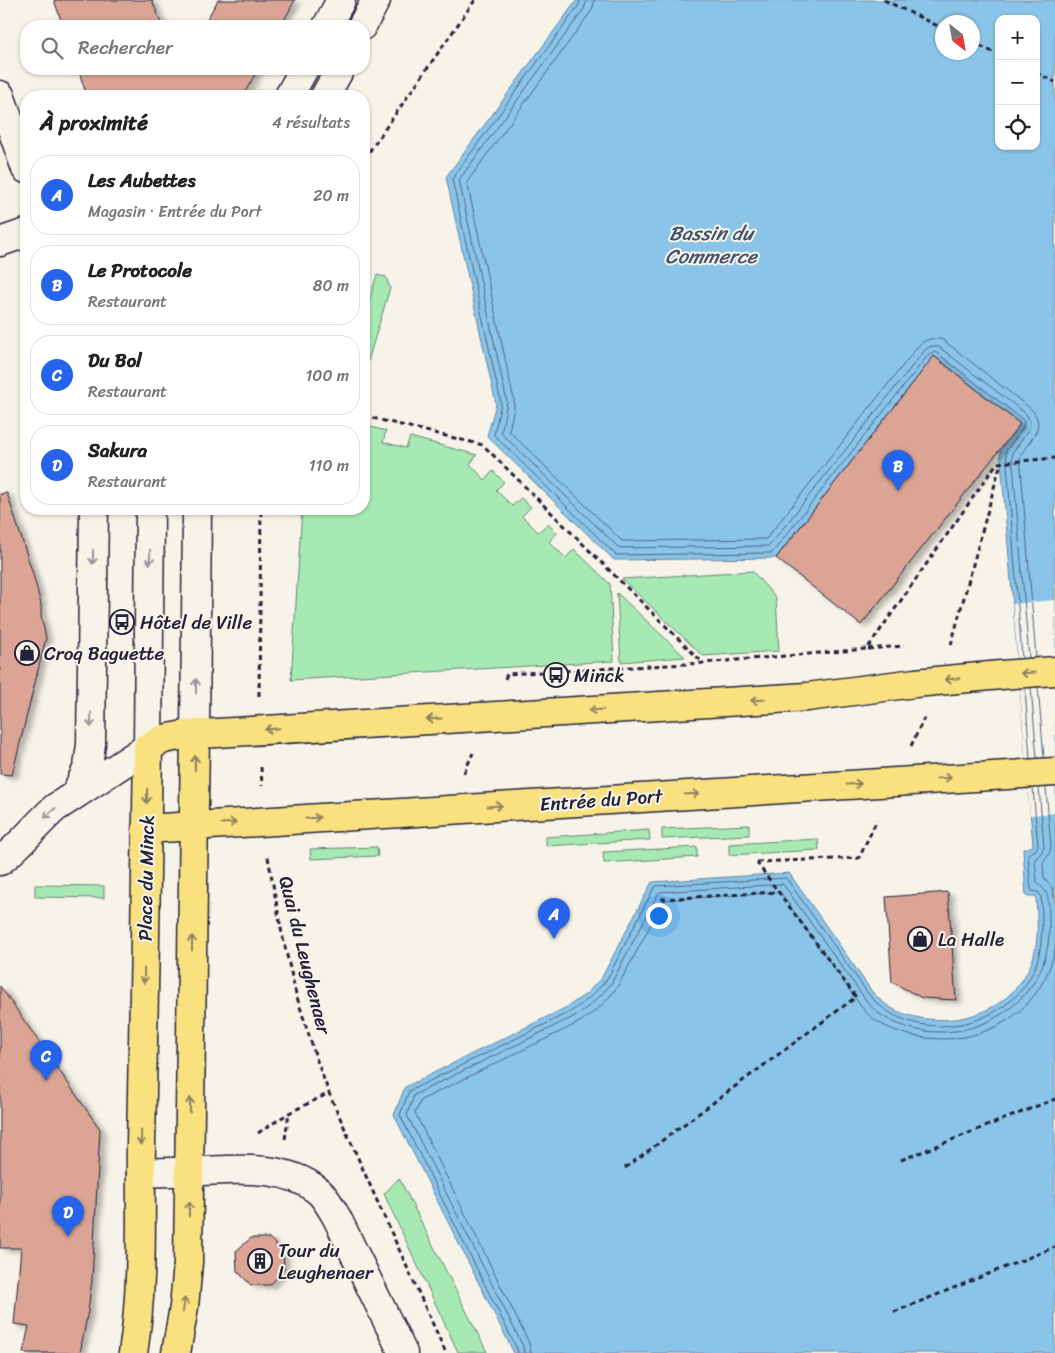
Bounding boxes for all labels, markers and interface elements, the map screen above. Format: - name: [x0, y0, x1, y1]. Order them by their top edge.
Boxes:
- north arrow: [935, 15, 980, 60]
- map controls: [995, 15, 1040, 150]
- button: +: [995, 15, 1040, 60]
- search box: [20, 20, 370, 75]
- text: Rechercher: [78, 31, 173, 64]
- icon: search: [38, 34, 66, 62]
- button: −: [995, 60, 1040, 105]
- text: À proximité: [40, 104, 148, 142]
- button: locate: [995, 105, 1040, 150]
- text: 4 résultats: [272, 108, 350, 137]
- text: Les Aubettes: [88, 164, 195, 197]
- text: A: [52, 181, 62, 210]
- text: 20 m: [313, 181, 349, 210]
- text: Magasin · Entrée du Port: [88, 197, 262, 226]
- water label: Bassin du Commerce: [665, 216, 759, 274]
- text: Le Protocole: [88, 254, 192, 287]
- text: B: [52, 271, 62, 300]
- text: 80 m: [313, 271, 349, 300]
- text: Restaurant: [88, 287, 167, 316]
- text: Du Bol: [88, 344, 142, 377]
- text: C: [52, 361, 62, 390]
- text: 100 m: [305, 361, 349, 390]
- text: Restaurant: [88, 377, 167, 406]
- text: Sakura: [88, 434, 147, 467]
- pin: B: [882, 450, 914, 491]
- text: D: [52, 451, 62, 480]
- text: 110 m: [309, 451, 349, 480]
- text: Restaurant: [88, 467, 167, 496]
- one-way arrow: [88, 549, 98, 565]
- one-way arrow: [145, 549, 155, 565]
- place label: Hôtel de Ville: [140, 606, 252, 639]
- bus stop icon: Hôtel de Ville: [109, 609, 135, 635]
- place label: Croq Baguette: [44, 637, 164, 670]
- shop icon: Croq Baguette: [14, 640, 40, 666]
- place label: Minck: [574, 659, 625, 692]
- bus stop icon: Minck: [543, 662, 569, 688]
- one-way arrow: [1020, 668, 1036, 678]
- one-way arrow: [944, 674, 960, 684]
- one-way arrow: [191, 678, 200, 694]
- one-way arrow: [751, 695, 767, 704]
- one-way arrow: [589, 705, 605, 714]
- one-way arrow: [86, 712, 96, 728]
- one-way arrow: [426, 715, 442, 724]
- one-way arrow: [264, 725, 280, 734]
- one-way arrow: [190, 755, 199, 771]
- one-way arrow: [935, 774, 951, 783]
- street label: Entrée du Port: [539, 779, 665, 821]
- one-way arrow: [846, 779, 862, 788]
- one-way arrow: [142, 788, 152, 804]
- one-way arrow: [684, 789, 700, 798]
- one-way arrow: [487, 802, 503, 811]
- one-way arrow: [43, 808, 56, 819]
- one-way arrow: [304, 813, 320, 822]
- street label: Place du Minck: [128, 815, 164, 941]
- one-way arrow: [220, 819, 236, 828]
- street label: Quai du Leughenaer: [269, 872, 341, 1039]
- pin: A: [538, 898, 570, 939]
- your location: [646, 903, 672, 929]
- place label: La Halle: [938, 923, 1004, 956]
- shop icon: La Halle: [907, 926, 933, 952]
- one-way arrow: [187, 935, 197, 952]
- one-way arrow: [139, 967, 149, 983]
- pin: C: [30, 1040, 62, 1081]
- one-way arrow: [186, 1098, 195, 1114]
- one-way arrow: [136, 1130, 146, 1146]
- pin: D: [52, 1196, 84, 1237]
- one-way arrow: [184, 1201, 194, 1217]
- place label: Tour du Leughenaer: [278, 1234, 374, 1289]
- building icon: Tour du Leughenaer: [247, 1248, 273, 1274]
- one-way arrow: [179, 1297, 189, 1313]

